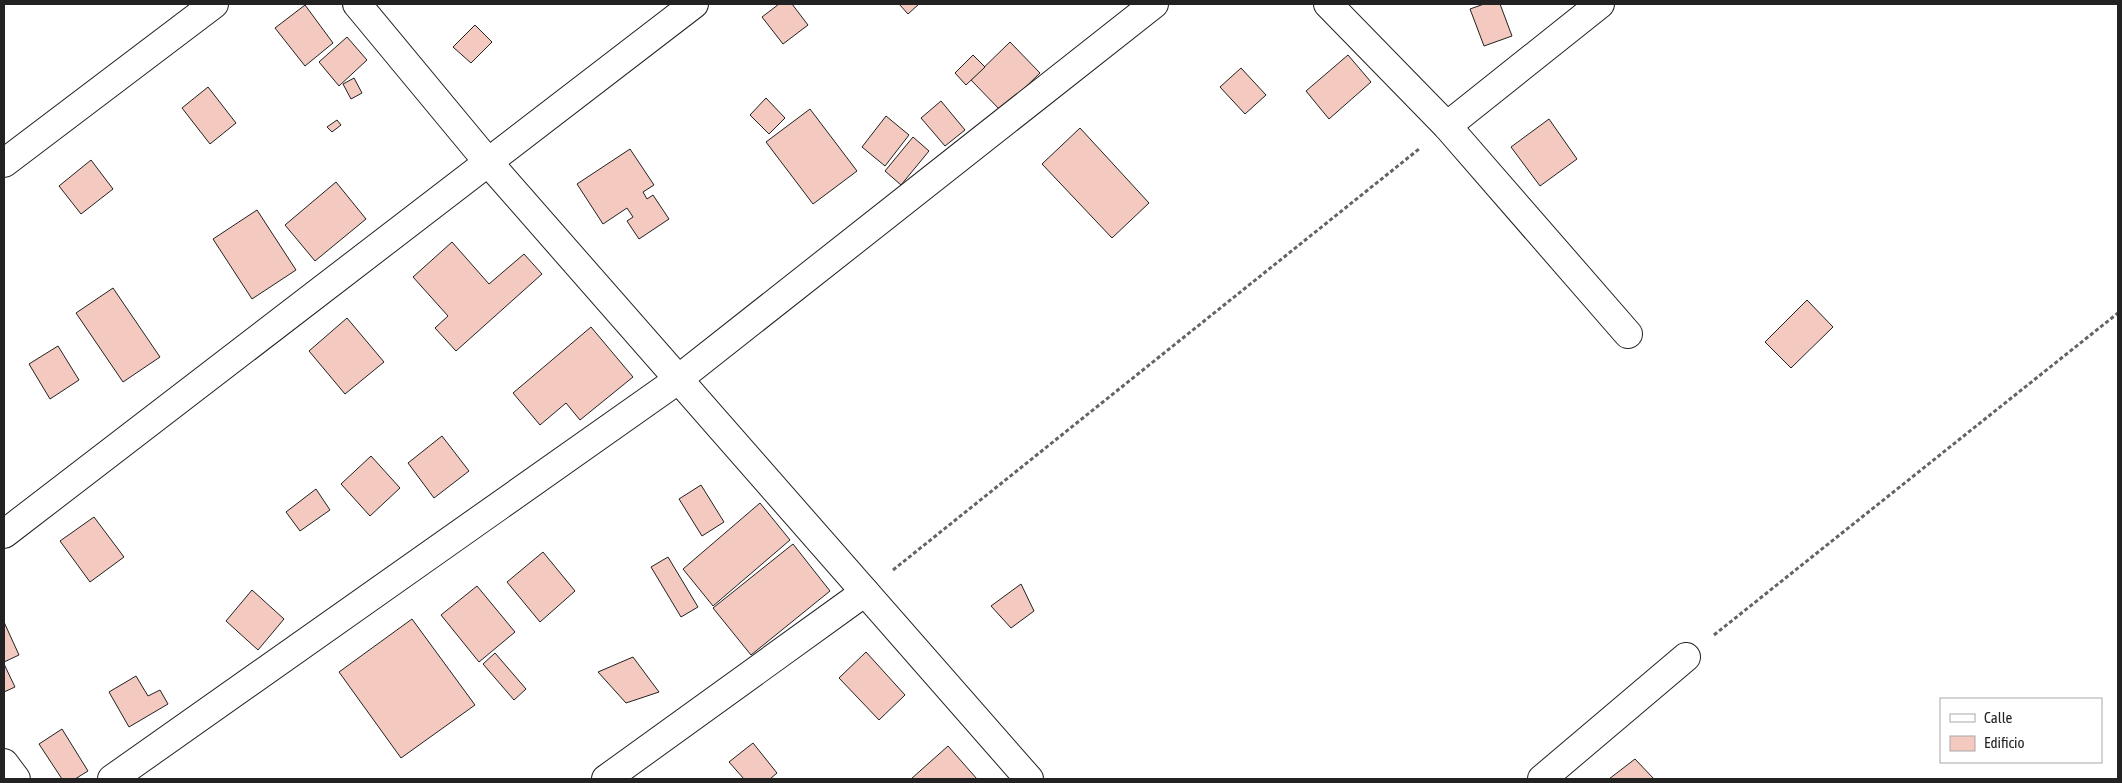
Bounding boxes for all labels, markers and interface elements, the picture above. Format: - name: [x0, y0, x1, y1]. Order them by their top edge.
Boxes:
- legend: [1940, 698, 2102, 763]
- text: Calle: [1984, 709, 2013, 726]
- text: Edificio: [1984, 734, 2025, 751]

